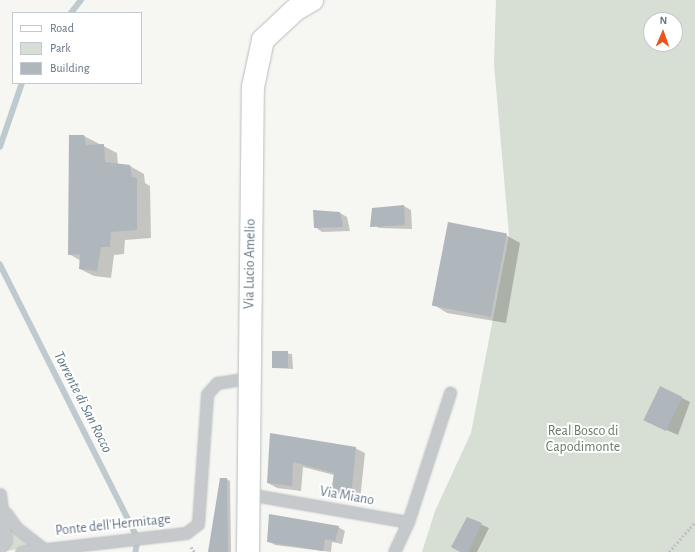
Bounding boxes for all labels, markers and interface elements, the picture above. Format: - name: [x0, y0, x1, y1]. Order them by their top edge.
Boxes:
- legend: [12, 12, 142, 84]
- north arrow: [643, 12, 683, 52]
- text: N: [659, 15, 667, 26]
- text: Road: [50, 22, 74, 34]
- text: Park: [50, 42, 71, 54]
- text: Building: [50, 62, 90, 74]
- street label: Via Lucio Amelio: [241, 219, 259, 309]
- water label: Torrente di San Rocco: [50, 348, 116, 456]
- park label: Real Bosco di Capodimonte: [546, 423, 620, 456]
- street label: Via Miano: [318, 483, 376, 509]
- street label: Ponte dell'Hermitage: [55, 511, 171, 539]

